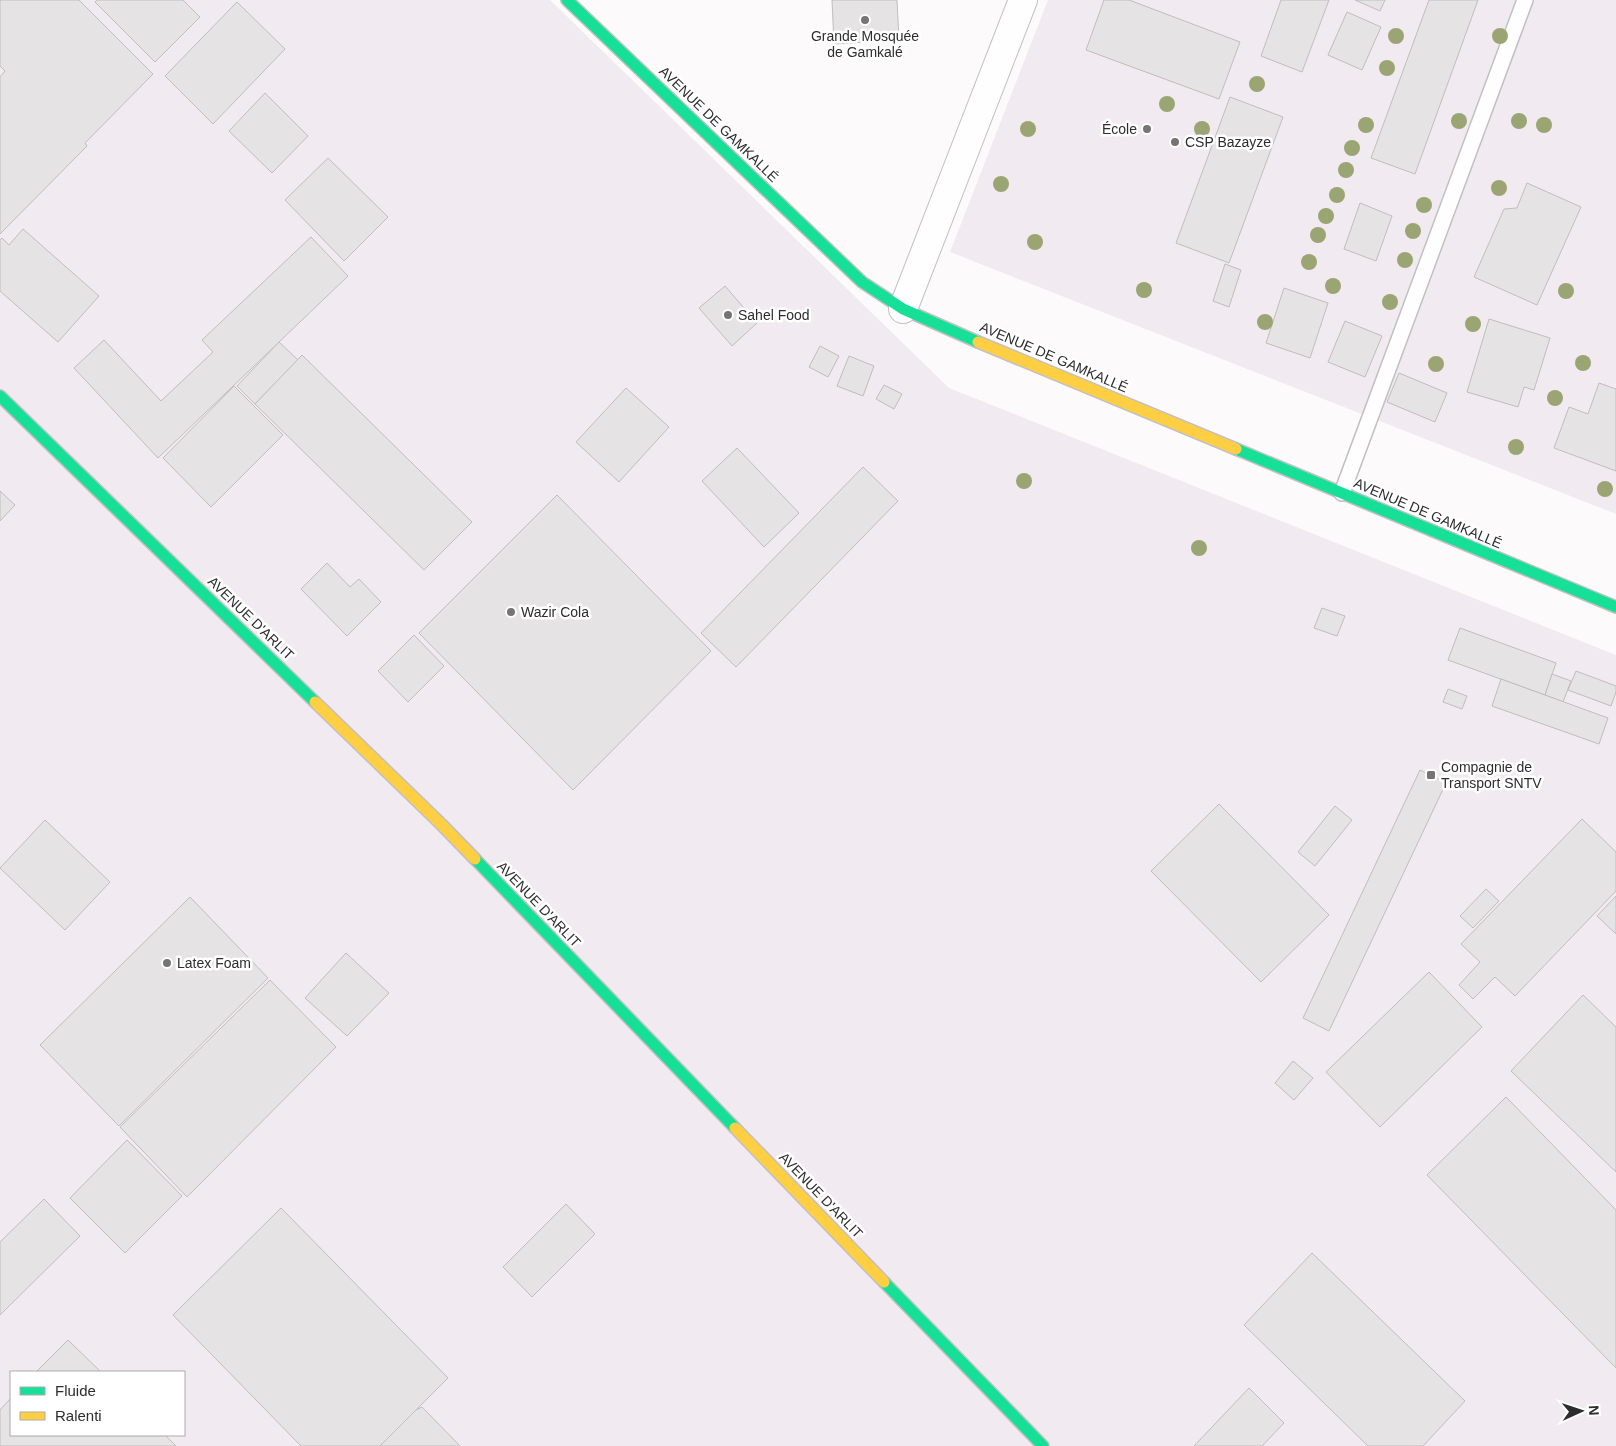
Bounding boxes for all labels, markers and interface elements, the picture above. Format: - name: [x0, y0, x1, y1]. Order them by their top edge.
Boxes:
- marker: Grande Mosquée de Gamkalé: [859, 14, 871, 26]
- place label: Grande Mosquée de Gamkalé: [811, 28, 919, 60]
- street label: AVENUE DE GAMKALLÉ: [656, 63, 782, 185]
- place label: École: [1102, 121, 1137, 137]
- marker: École: [1141, 123, 1153, 135]
- place label: CSP Bazayze: [1185, 134, 1271, 150]
- marker: CSP Bazayze: [1169, 136, 1181, 148]
- place label: Sahel Food: [738, 307, 810, 323]
- marker: Sahel Food: [722, 309, 734, 321]
- street label: AVENUE DE GAMKALLÉ: [978, 319, 1130, 395]
- street label: AVENUE DE GAMKALLÉ: [1352, 475, 1504, 551]
- street label: AVENUE D'ARLIT: [205, 573, 297, 663]
- place label: Wazir Cola: [521, 604, 589, 620]
- marker: Wazir Cola: [505, 606, 517, 618]
- place label: Compagnie de Transport SNTV: [1441, 759, 1542, 791]
- marker: Compagnie de Transport SNTV: [1425, 769, 1437, 781]
- street label: AVENUE D'ARLIT: [494, 858, 584, 950]
- place label: Latex Foam: [177, 955, 251, 971]
- marker: Latex Foam: [161, 957, 173, 969]
- street label: AVENUE D'ARLIT: [776, 1149, 866, 1241]
- legend: [10, 1371, 185, 1436]
- text: Fluide: [55, 1382, 96, 1399]
- north arrow: [1556, 1386, 1606, 1436]
- text: N: [1586, 1405, 1602, 1416]
- text: Ralenti: [55, 1407, 102, 1424]

